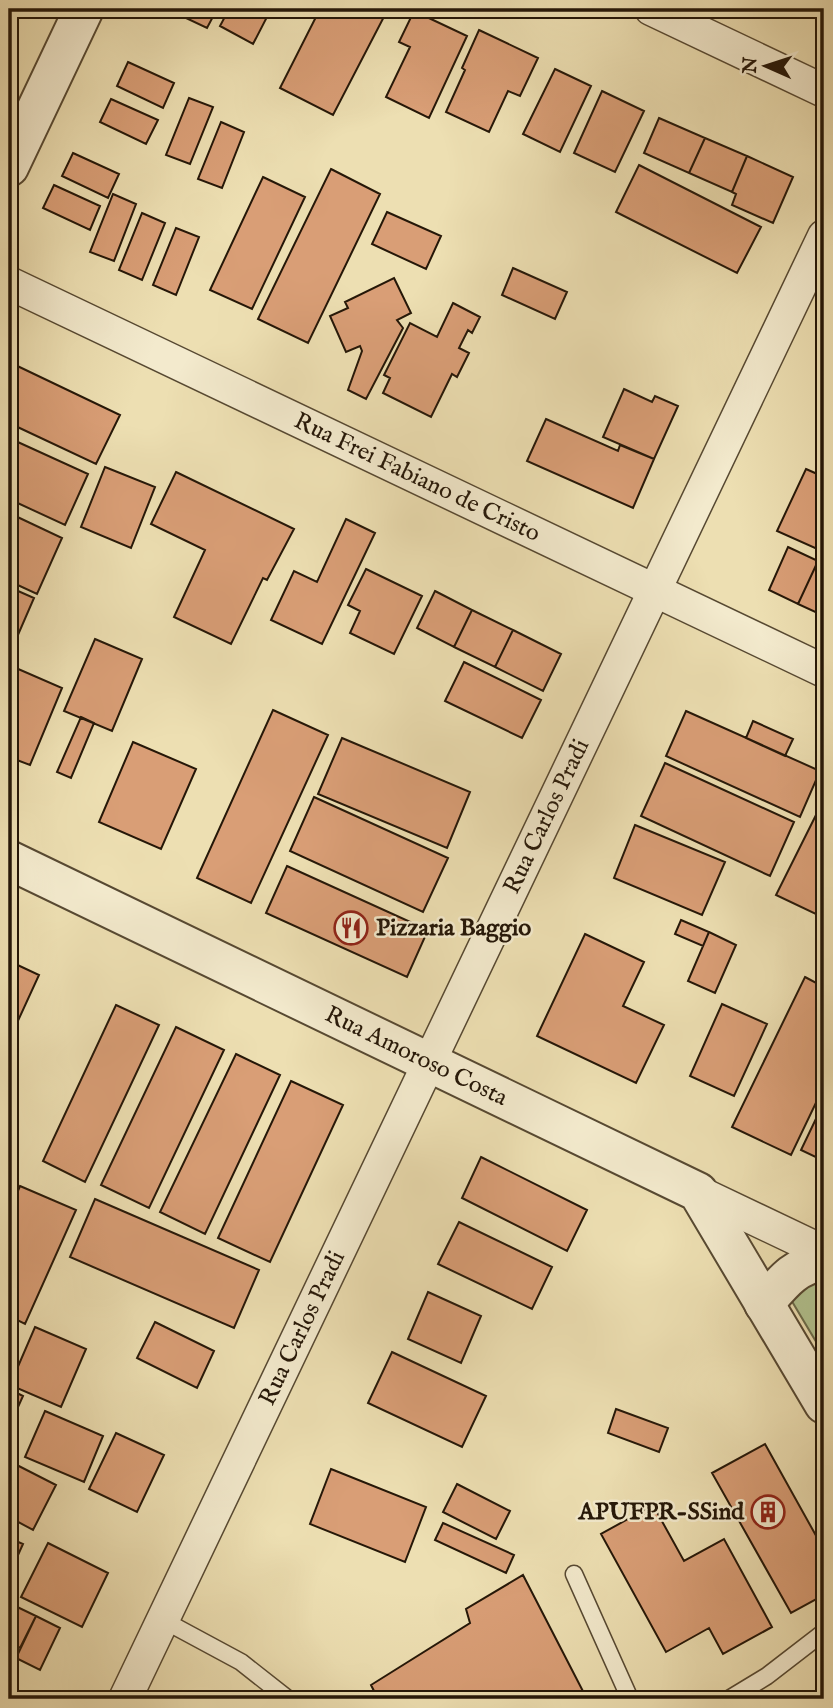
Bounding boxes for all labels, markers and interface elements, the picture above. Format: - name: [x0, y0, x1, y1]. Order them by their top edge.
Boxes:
- north arrow: [732, 32, 802, 102]
- text: N: [739, 56, 763, 75]
- street label: Rua Frei Fabiano de Cristo: [289, 405, 545, 549]
- street label: Rua Carlos Pradi: [496, 734, 597, 899]
- restaurant icon: Pizzaria Baggio: [332, 909, 370, 947]
- place label: Pizzaria Baggio: [376, 913, 531, 944]
- street label: Rua Amoroso Costa: [320, 999, 513, 1114]
- street label: Rua Carlos Pradi: [252, 1246, 352, 1411]
- building icon: APUFPR-SSind: [749, 1493, 787, 1531]
- place label: APUFPR-SSind: [578, 1497, 745, 1528]

